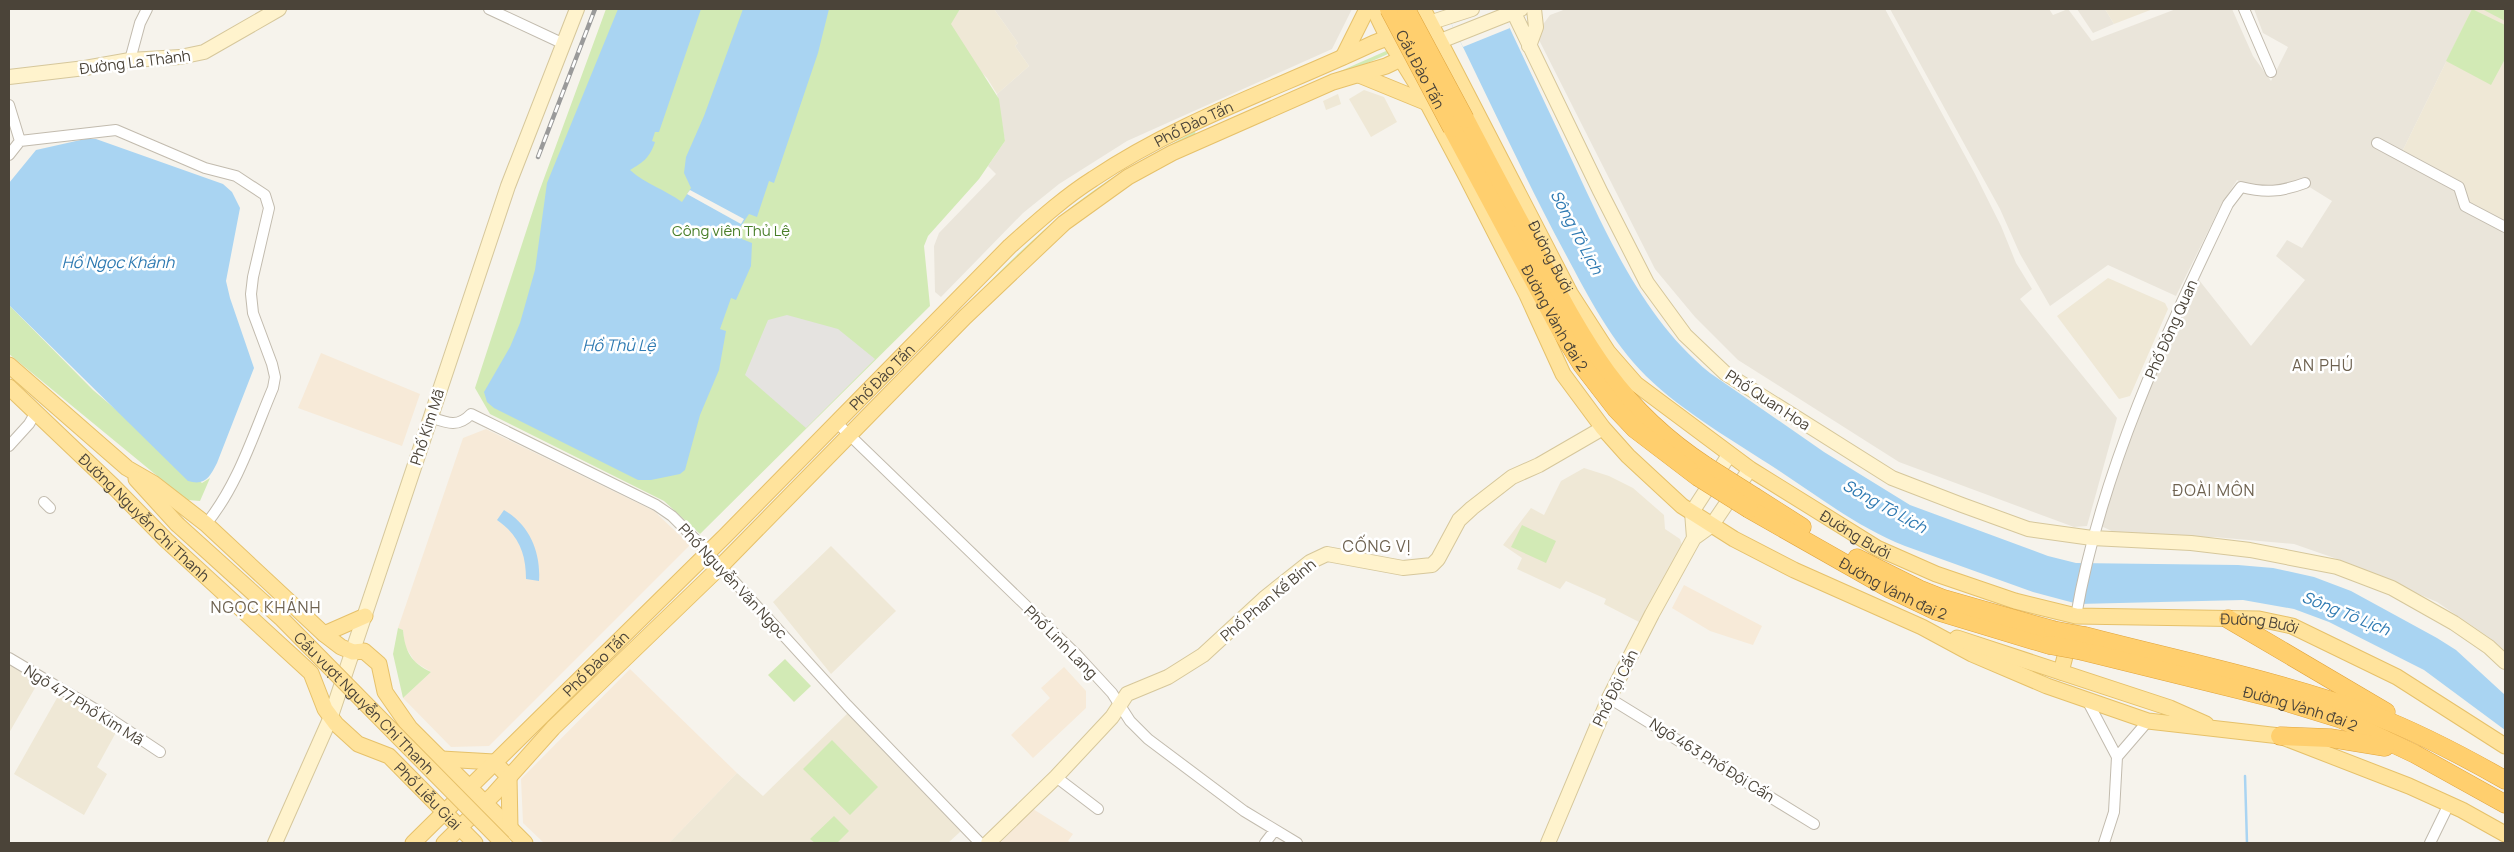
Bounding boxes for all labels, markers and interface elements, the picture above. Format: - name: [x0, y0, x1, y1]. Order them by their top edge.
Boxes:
- street label: Cầu Đào Tấn: [1391, 26, 1450, 112]
- street label: Đường La Thành: [78, 45, 192, 79]
- street label: Phố Đào Tấn: [1150, 96, 1236, 151]
- water label: Sông Tô Lịch: [1546, 186, 1609, 279]
- street label: Đường Bưởi: [1524, 217, 1579, 297]
- park label: Công viên Thủ Lệ: [672, 220, 790, 241]
- water label: Hồ Ngọc Khánh: [62, 251, 175, 273]
- street label: Đường Vành đai 2: [1517, 261, 1593, 375]
- street label: Phố Đông Quan: [2140, 276, 2202, 382]
- water label: Hồ Thủ Lệ: [583, 334, 657, 356]
- street label: Phố Đào Tấn: [844, 339, 919, 415]
- district label: AN PHÚ: [2292, 354, 2354, 376]
- street label: Phố Quan Hoa: [1721, 365, 1815, 435]
- street label: Phố Kim Mã: [405, 386, 449, 468]
- street label: Đường Nguyễn Chí Thanh: [74, 449, 215, 586]
- water label: Sông Tô Lịch: [1839, 474, 1931, 538]
- district label: ĐOÀI MÔN: [2173, 479, 2255, 501]
- street label: Đường Bưởi: [1816, 505, 1894, 563]
- street label: Phố Nguyễn Văn Ngọc: [674, 519, 792, 643]
- district label: CỐNG VỊ: [1343, 534, 1411, 557]
- street label: Đường Vành đai 2: [1836, 552, 1950, 624]
- street label: Phố Phan Kế Bính: [1216, 554, 1320, 646]
- water label: Sông Tô Lịch: [2299, 585, 2394, 641]
- district label: NGỌC KHÁNH: [211, 596, 321, 618]
- street label: Phố Linh Lang: [1020, 601, 1102, 683]
- street label: Đường Bưởi: [2220, 608, 2303, 638]
- street label: Phố Đào Tấn: [558, 626, 633, 701]
- street label: Cầu vượt Nguyễn Chí Thanh: [290, 627, 439, 778]
- street label: Phố Đội Cấn: [1587, 646, 1643, 730]
- street label: Ngõ 477 Phố Kim Mã: [20, 660, 148, 750]
- street label: Đường Vành đai 2: [2241, 681, 2361, 736]
- street label: Ngõ 463 Phố Đội Cấn: [1646, 713, 1779, 807]
- street label: Phố Liễu Giai: [390, 757, 467, 834]

